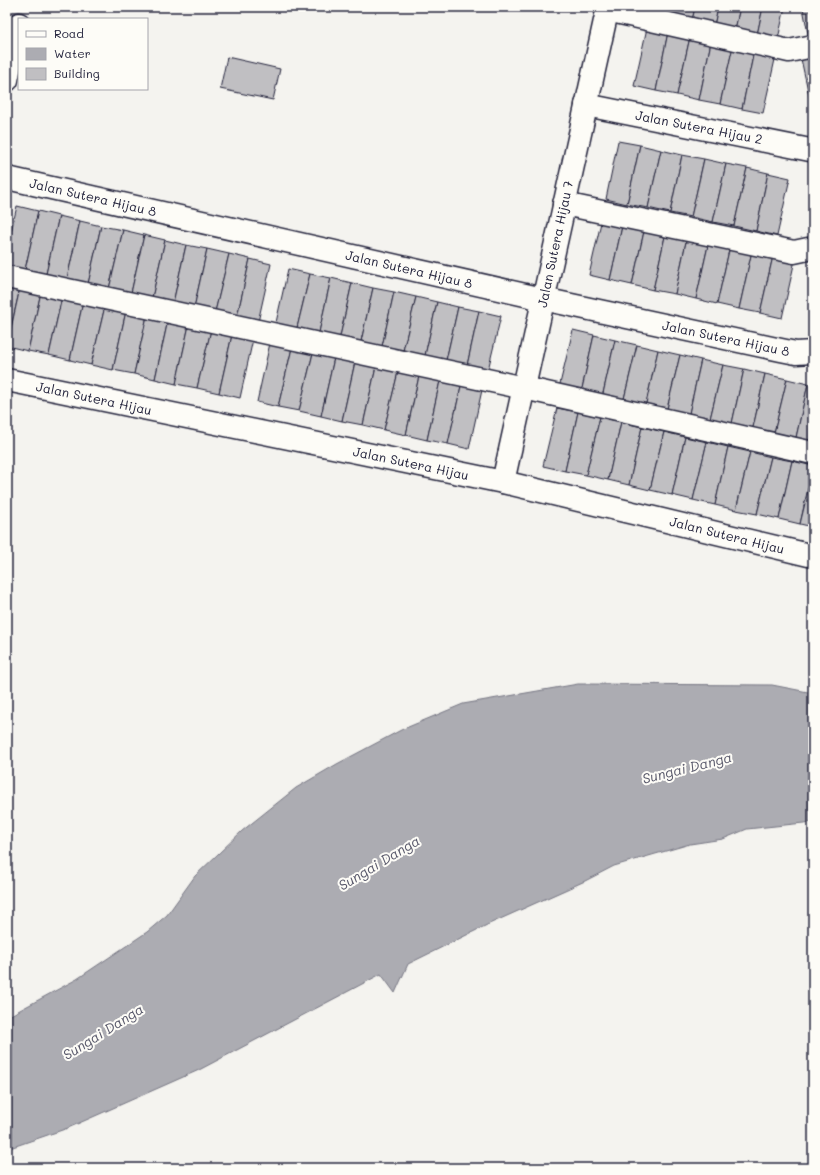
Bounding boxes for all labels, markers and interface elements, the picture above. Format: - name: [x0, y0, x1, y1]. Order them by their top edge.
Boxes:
- legend: [18, 18, 148, 90]
- text: Road: [54, 25, 84, 41]
- text: Water: [54, 45, 91, 61]
- text: Building: [54, 65, 100, 81]
- street label: Jalan Sutera Hijau 2: [634, 106, 764, 147]
- street label: Jalan Sutera Hijau 8: [28, 174, 158, 219]
- street label: Jalan Sutera Hijau 7: [533, 179, 576, 309]
- street label: Jalan Sutera Hijau 8: [344, 246, 474, 291]
- street label: Jalan Sutera Hijau 8: [661, 316, 791, 359]
- street label: Jalan Sutera Hijau: [35, 377, 153, 418]
- street label: Jalan Sutera Hijau: [352, 442, 470, 483]
- street label: Jalan Sutera Hijau: [668, 512, 786, 557]
- water label: Sungai Danga: [640, 747, 734, 788]
- water label: Sungai Danga: [334, 831, 423, 894]
- water label: Sungai Danga: [59, 999, 147, 1064]

